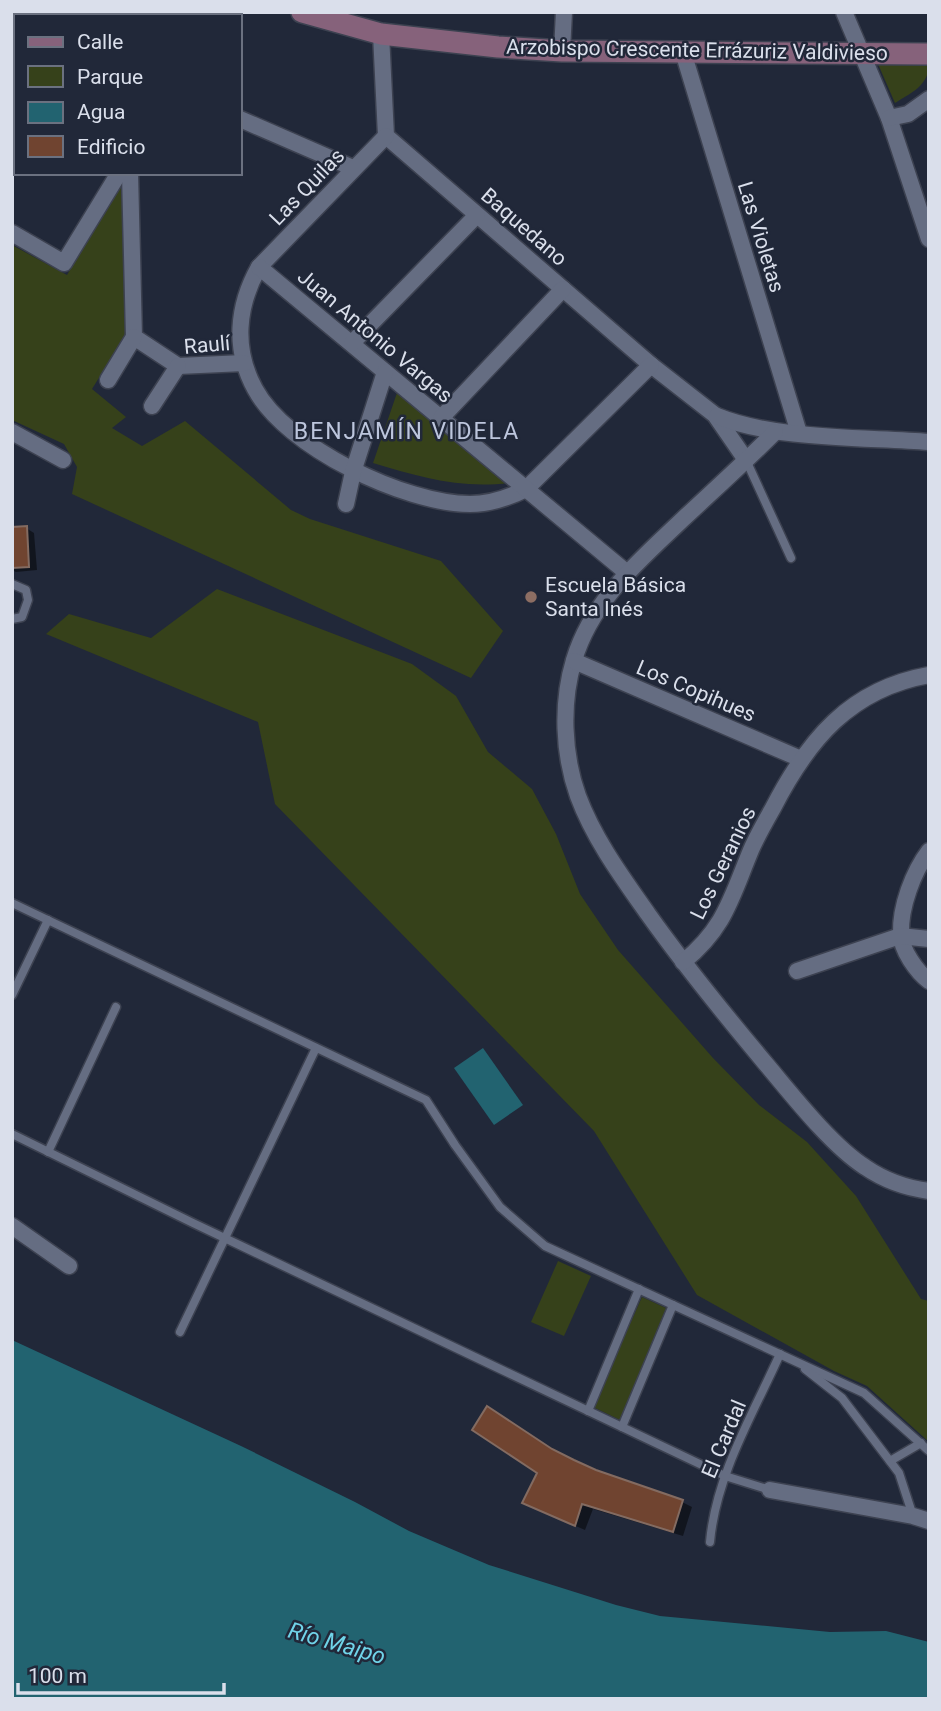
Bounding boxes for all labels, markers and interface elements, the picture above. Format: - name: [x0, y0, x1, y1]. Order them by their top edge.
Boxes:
- legend: [14, 14, 242, 175]
- text: Calle: [77, 30, 123, 54]
- street label: Arzobispo Crescente Errázuriz Valdivieso: [506, 35, 888, 65]
- text: Parque: [77, 65, 143, 89]
- text: Agua: [77, 100, 126, 124]
- text: Edificio: [77, 135, 145, 159]
- street label: Las Quilas: [265, 144, 349, 230]
- street label: Las Violetas: [733, 179, 789, 295]
- street label: Baquedano: [476, 183, 572, 271]
- street label: Juan Antonio Vargas: [293, 264, 457, 408]
- street label: Raulí: [183, 331, 232, 359]
- district label: BENJAMÍN VIDELA: [294, 417, 520, 445]
- place label: Escuela Básica Santa Inés: [545, 573, 686, 621]
- marker: Escuela Básica Santa Inés: [523, 589, 539, 605]
- street label: Los Copihues: [633, 655, 759, 727]
- street label: Los Geranios: [685, 803, 761, 923]
- street label: El Cardal: [697, 1396, 751, 1482]
- water label: Río Maipo: [285, 1617, 389, 1670]
- scale bar: [18, 1652, 224, 1696]
- text: 100 m: [28, 1664, 87, 1688]

